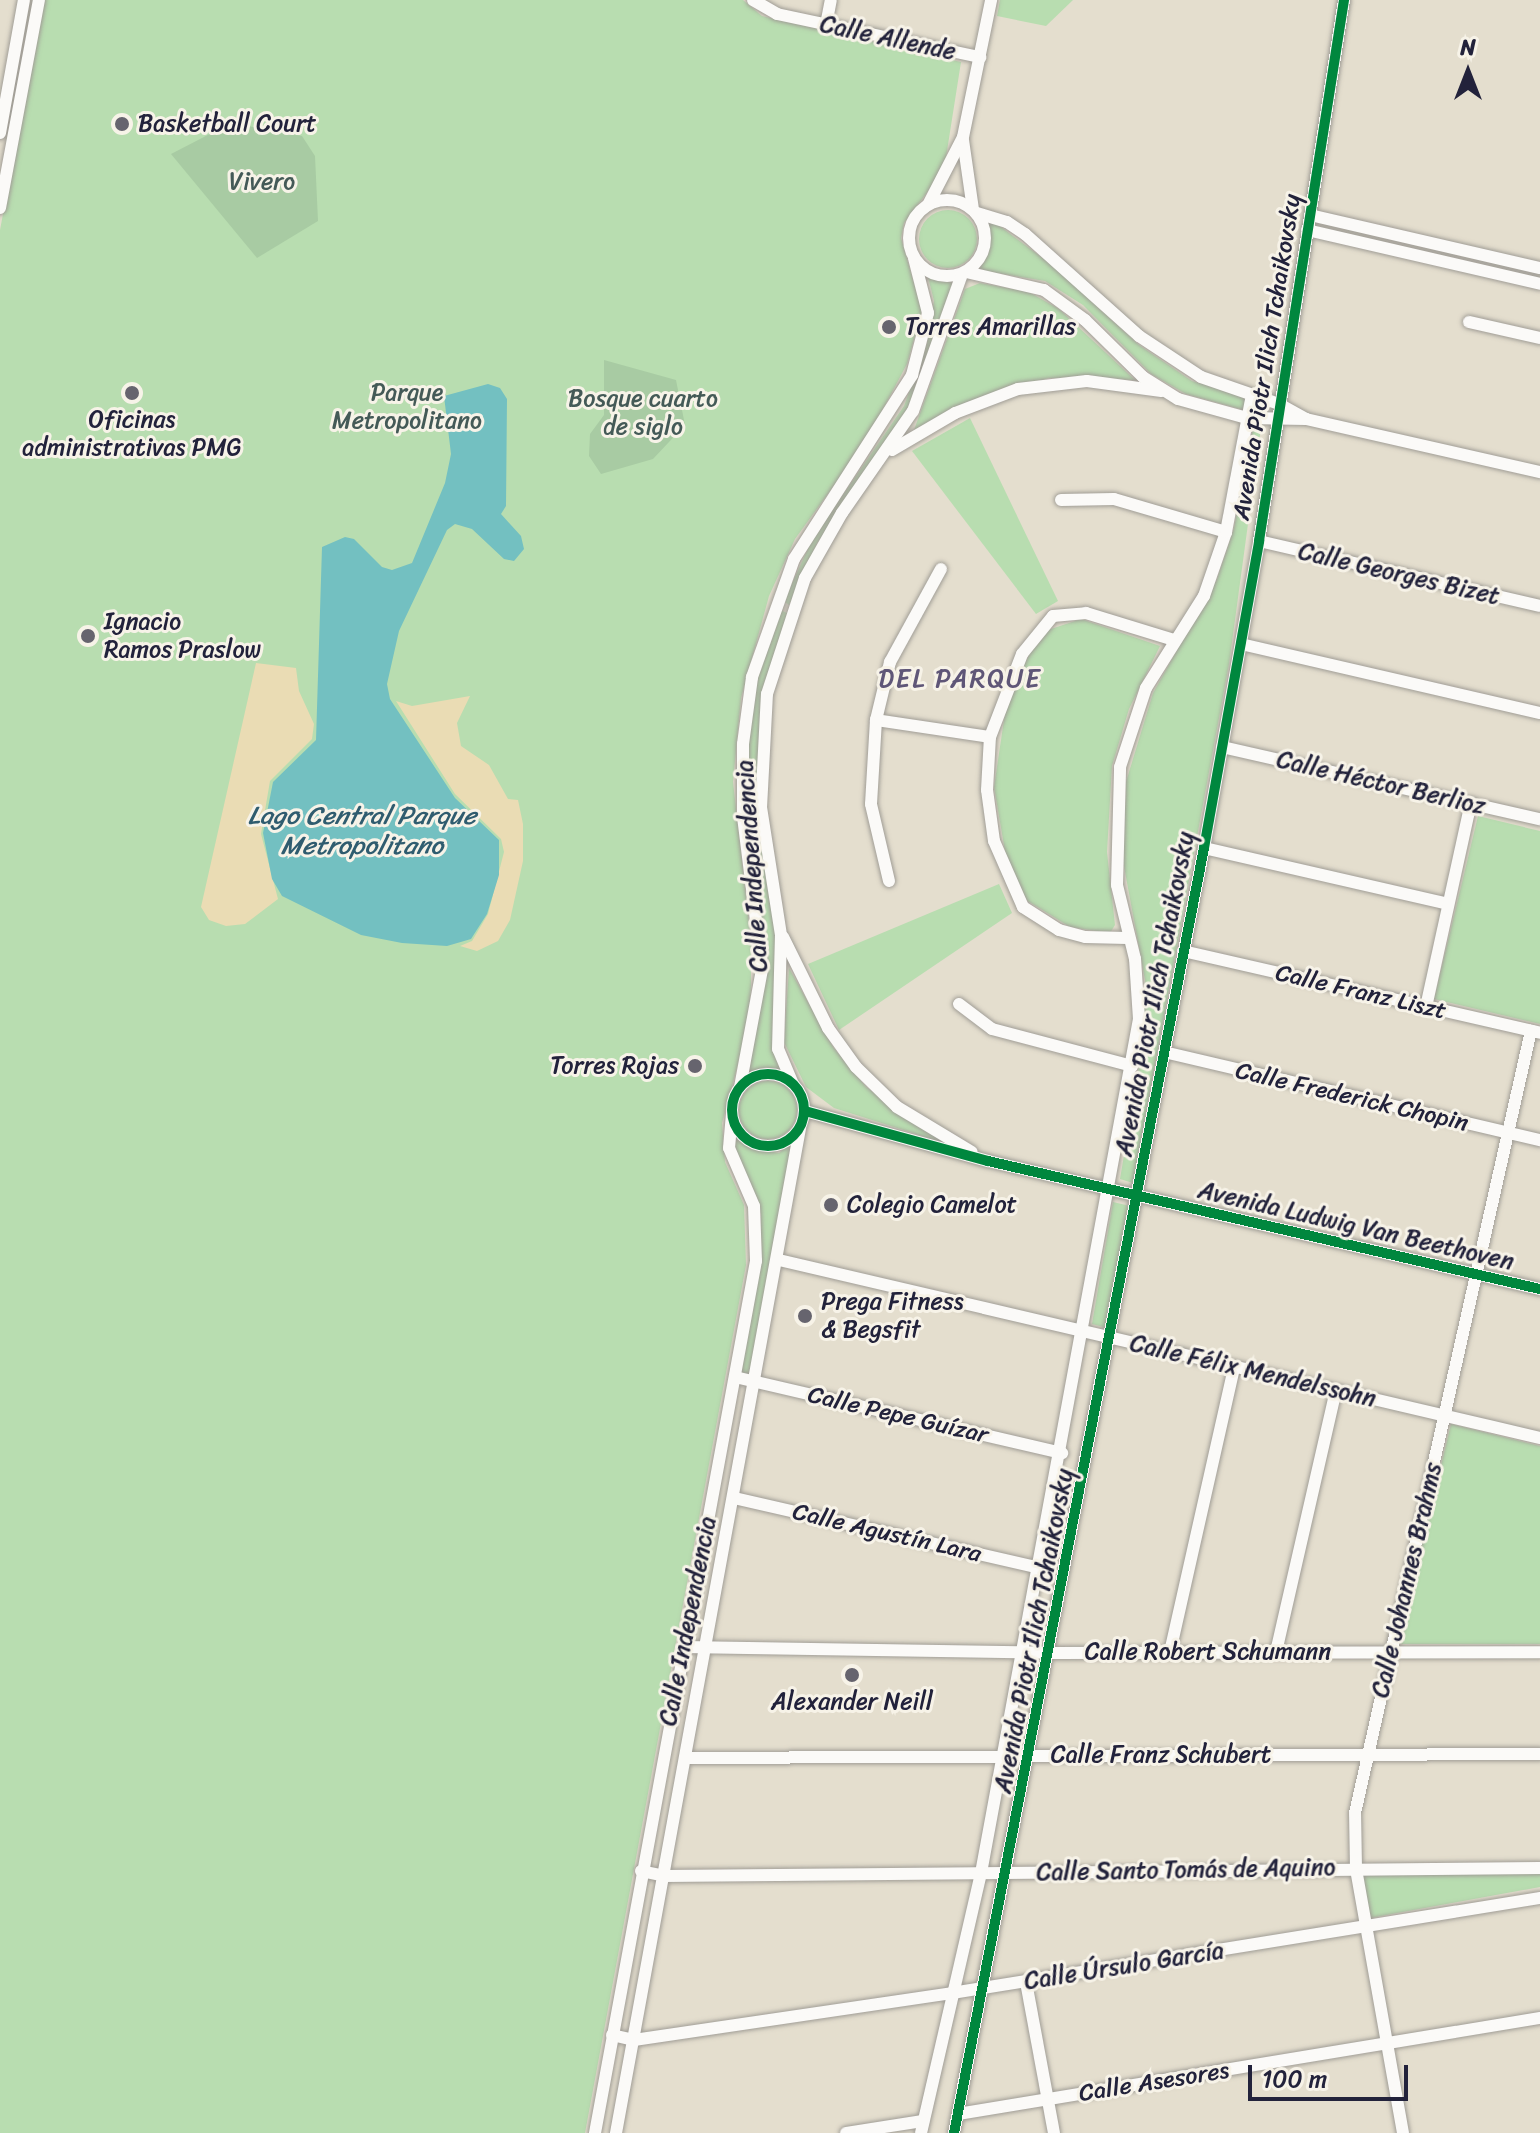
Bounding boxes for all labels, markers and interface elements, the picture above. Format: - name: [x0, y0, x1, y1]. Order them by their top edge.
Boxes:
- street label: Calle Allende: [817, 9, 959, 67]
- text: N: [1460, 28, 1476, 67]
- north arrow: [1428, 32, 1508, 112]
- place label: Basketball Court: [138, 110, 316, 138]
- marker: Basketball Court: [113, 115, 131, 133]
- park label: Vivero: [229, 168, 295, 196]
- street label: Avenida Piotr Ilich Tchaikovsky: [1227, 192, 1307, 522]
- place label: Torres Amarillas: [905, 313, 1076, 341]
- marker: Torres Amarillas: [880, 318, 898, 336]
- park label: Parque Metropolitano: [332, 379, 482, 435]
- marker: Oficinas administrativas PMG: [123, 384, 141, 402]
- park label: Bosque cuarto de siglo: [568, 385, 718, 441]
- place label: Oficinas administrativas PMG: [22, 406, 242, 462]
- street label: Calle Georges Bizet: [1296, 537, 1502, 611]
- place label: Ignacio Ramos Praslow: [104, 608, 262, 664]
- marker: Ignacio Ramos Praslow: [79, 627, 97, 645]
- district label: DEL PARQUE: [878, 663, 1042, 695]
- street label: Calle Héctor Berlioz: [1274, 745, 1488, 821]
- street label: Calle Independencia: [730, 759, 774, 973]
- water label: Lago Central Parque Metropolitano: [247, 800, 477, 862]
- street label: Avenida Piotr Ilich Tchaikovsky: [1109, 829, 1201, 1159]
- street label: Calle Franz Liszt: [1273, 958, 1449, 1026]
- place label: Torres Rojas: [550, 1052, 679, 1080]
- street label: Calle Frederick Chopin: [1232, 1056, 1472, 1138]
- marker: Torres Rojas: [686, 1057, 704, 1075]
- street label: Avenida Ludwig Van Beethoven: [1195, 1176, 1517, 1276]
- place label: Colegio Camelot: [847, 1191, 1017, 1219]
- marker: Colegio Camelot: [822, 1196, 840, 1214]
- place label: Prega Fitness & Begsfit: [821, 1288, 964, 1344]
- marker: Prega Fitness & Begsfit: [796, 1307, 814, 1325]
- street label: Calle Félix Mendelssohn: [1127, 1329, 1379, 1413]
- street label: Calle Pepe Guízar: [805, 1380, 991, 1450]
- street label: Calle Johannes Brahms: [1366, 1459, 1448, 1701]
- street label: Avenida Piotr Ilich Tchaikovsky: [988, 1466, 1080, 1796]
- street label: Calle Agustín Lara: [790, 1497, 984, 1569]
- street label: Calle Independencia: [654, 1514, 722, 1728]
- street label: Calle Robert Schumann: [1085, 1638, 1331, 1666]
- marker: Alexander Neill: [843, 1666, 861, 1684]
- place label: Alexander Neill: [771, 1688, 933, 1716]
- street label: Calle Franz Schubert: [1050, 1741, 1272, 1769]
- street label: Calle Santo Tomás de Aquino: [1035, 1853, 1337, 1887]
- street label: Calle Úrsulo García: [1022, 1936, 1226, 1996]
- scale bar: [1252, 2049, 1412, 2099]
- street label: Calle Asesores: [1076, 2056, 1232, 2108]
- text: 100 m: [1262, 2058, 1327, 2100]

